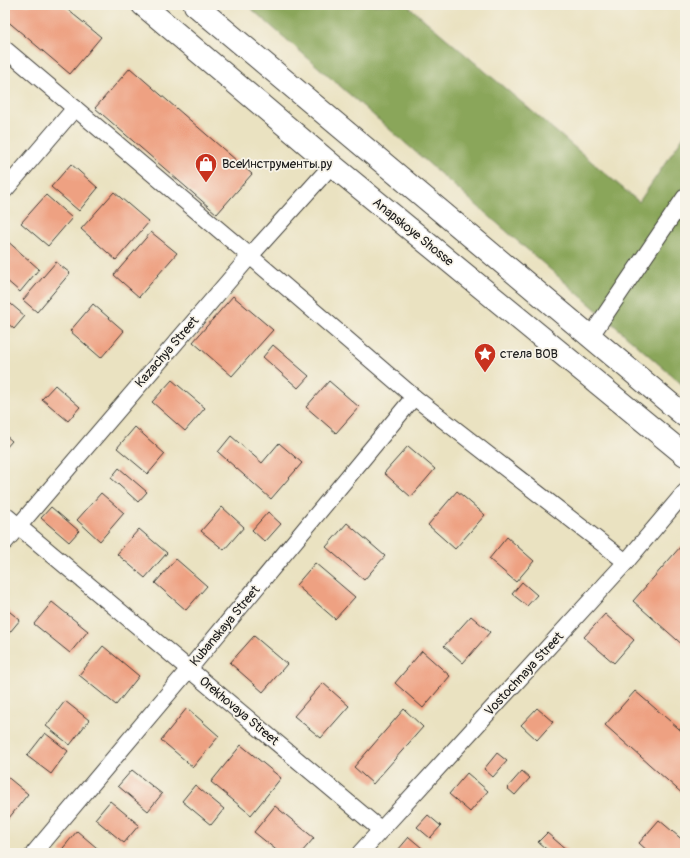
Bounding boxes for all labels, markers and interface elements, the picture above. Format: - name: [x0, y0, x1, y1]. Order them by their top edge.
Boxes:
- shop icon: ВсеИнструменты.ру: [193, 151, 219, 184]
- place label: ВсеИнструменты.ру: [222, 156, 333, 172]
- street label: Anapskoye Shosse: [369, 194, 457, 270]
- street label: Kazachya Street: [132, 313, 203, 391]
- place icon: стела ВОВ: [472, 341, 498, 374]
- place label: стела ВОВ: [500, 346, 558, 362]
- street label: Kubanskaya Street: [187, 582, 264, 670]
- street label: Vostochnaya Street: [481, 628, 567, 719]
- street label: Orekhovaya Street: [196, 673, 283, 749]

